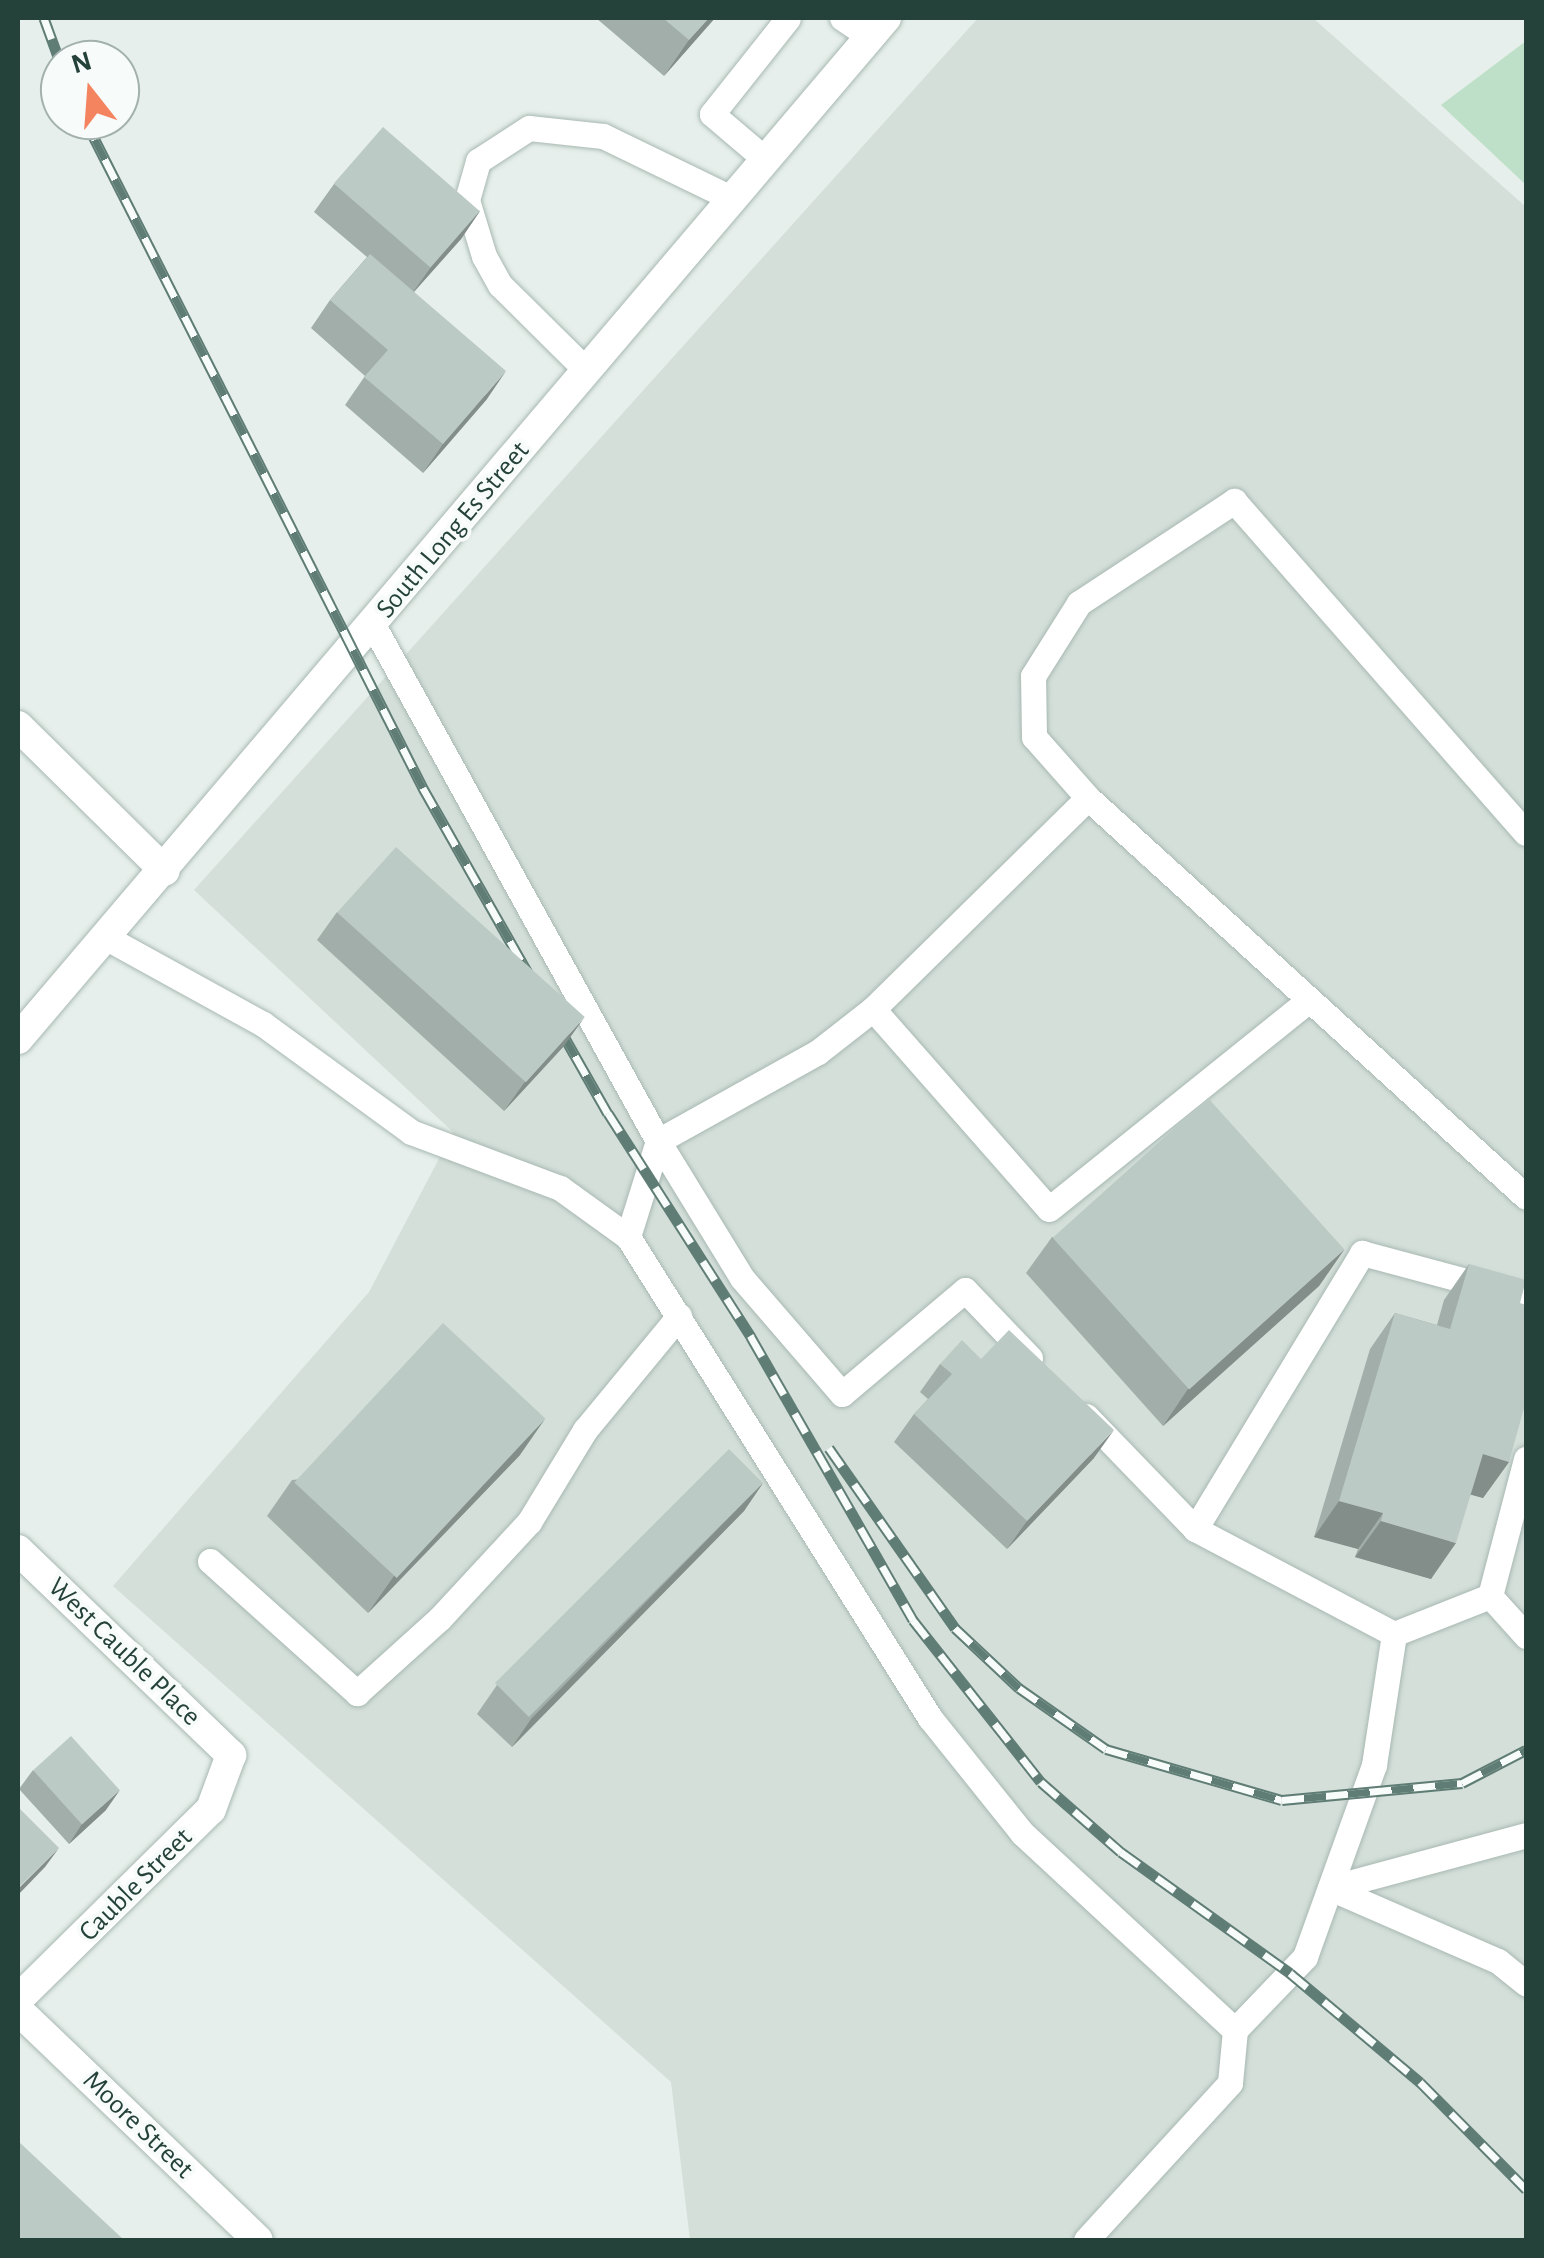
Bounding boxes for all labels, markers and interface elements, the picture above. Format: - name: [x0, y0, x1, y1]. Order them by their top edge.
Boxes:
- north arrow: [40, 40, 140, 140]
- text: N: [68, 47, 95, 79]
- street label: South Long Es Street: [369, 435, 537, 625]
- street label: West Cauble Place: [41, 1571, 207, 1733]
- street label: Cauble Street: [72, 1821, 200, 1949]
- street label: Moore Street: [76, 2064, 200, 2186]

